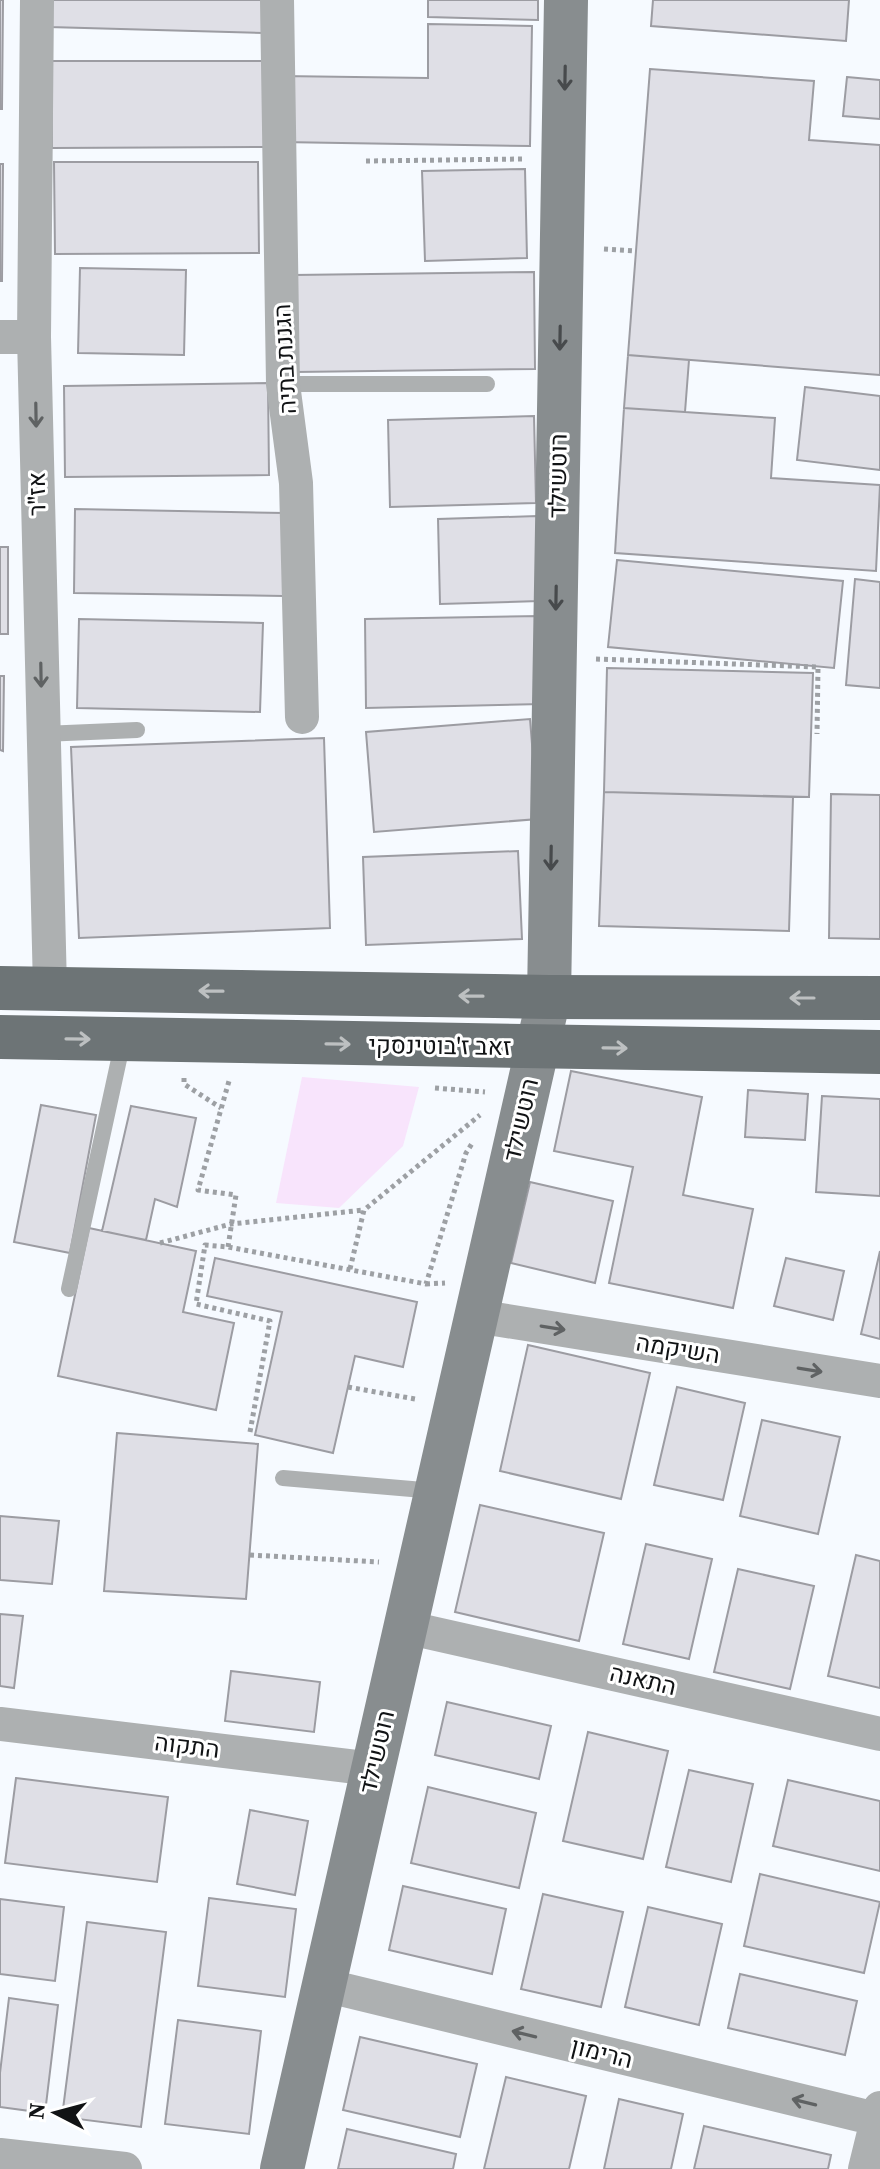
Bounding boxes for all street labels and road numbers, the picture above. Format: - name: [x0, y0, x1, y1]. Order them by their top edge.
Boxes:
- street label: הגננת בתיה: [265, 303, 304, 415]
- street label: רוטשילד: [540, 433, 575, 519]
- street label: אז"ר: [20, 472, 53, 516]
- street label: זאב ז'בוטינסקי: [368, 1028, 512, 1063]
- street label: רוטשילד: [495, 1075, 546, 1165]
- street label: השיקמה: [634, 1326, 722, 1371]
- street label: התאנה: [607, 1656, 680, 1703]
- street label: רוטשילד: [351, 1707, 402, 1797]
- street label: התקוה: [153, 1725, 221, 1766]
- street label: הרימון: [568, 2029, 636, 2076]

